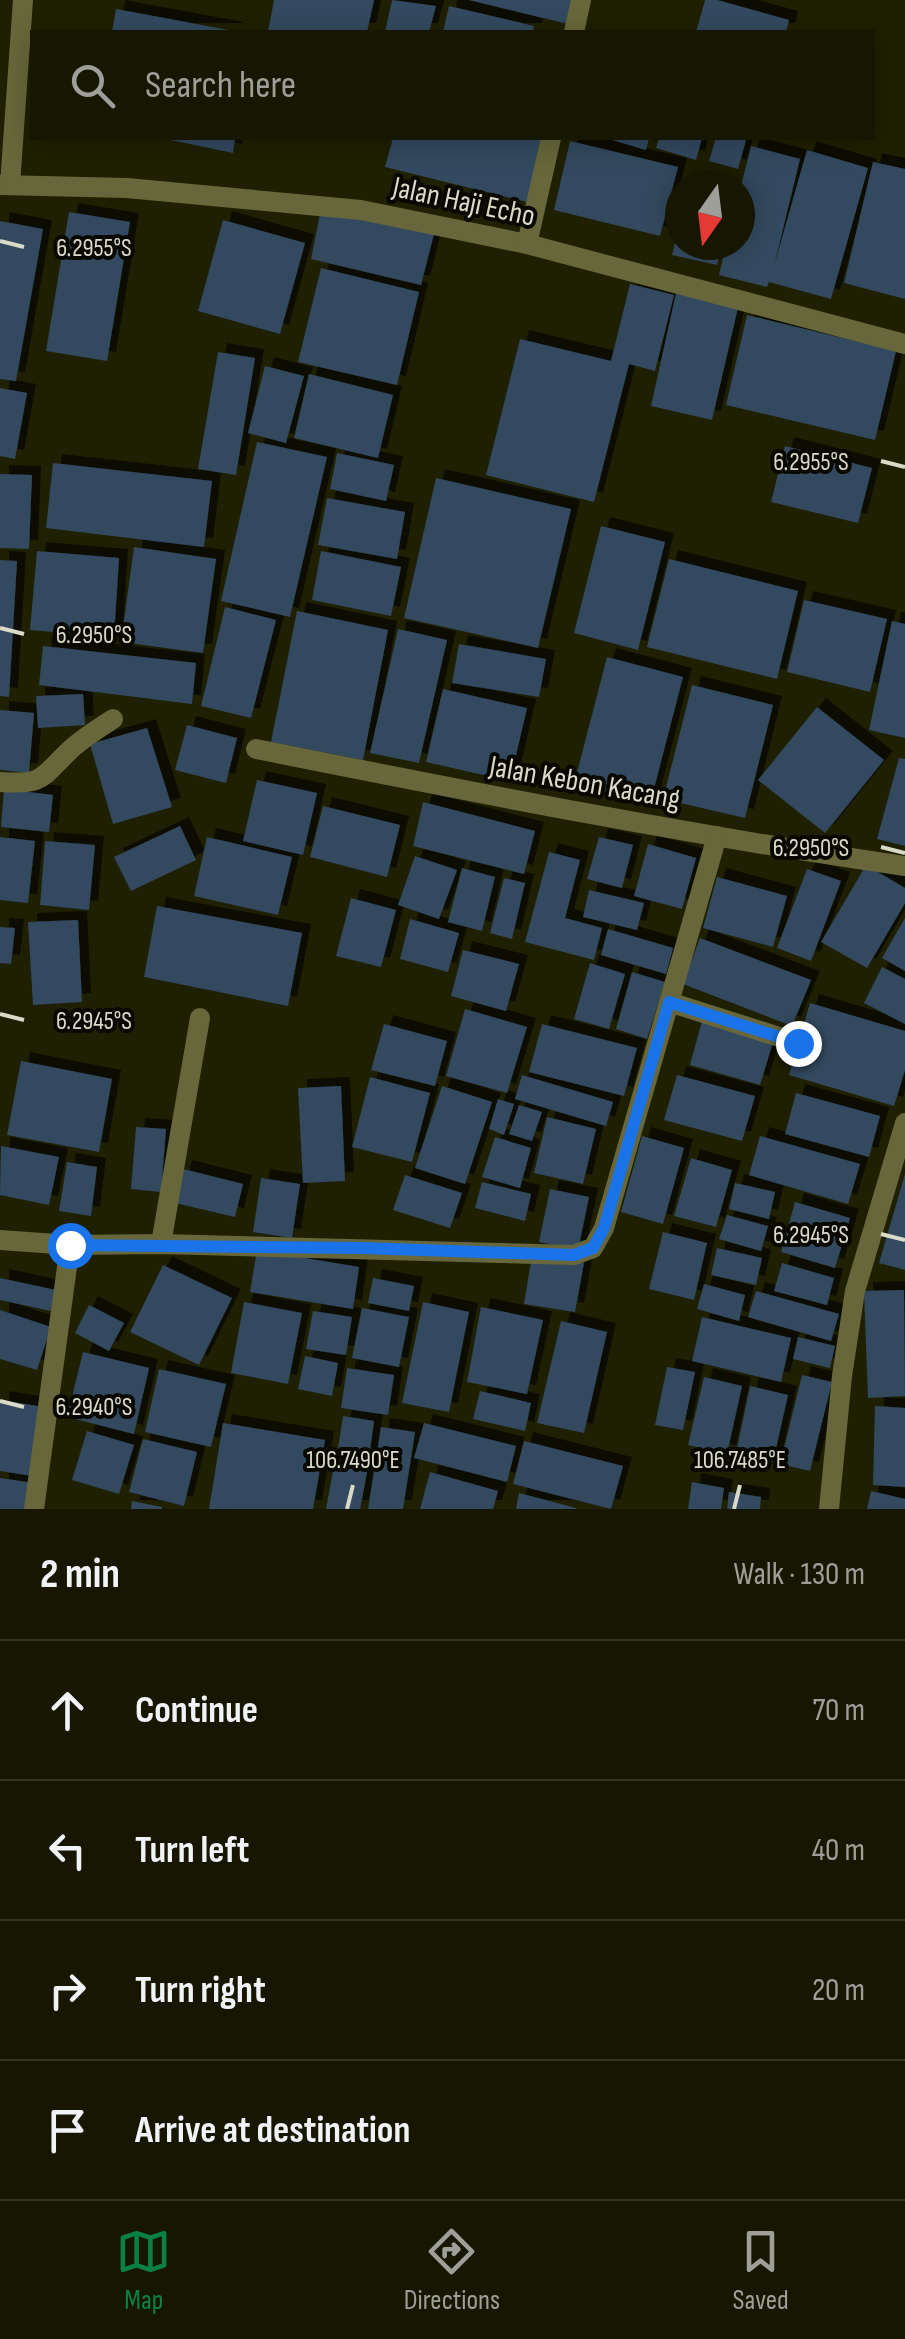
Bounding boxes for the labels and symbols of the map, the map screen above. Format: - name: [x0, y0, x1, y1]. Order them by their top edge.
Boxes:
- street label: Jalan Haji Echo: [388, 169, 538, 235]
- north arrow: [665, 170, 755, 260]
- text: 6.2955°S: [56, 233, 132, 264]
- text: 6.2955°S: [773, 447, 849, 478]
- text: 6.2950°S: [56, 620, 132, 651]
- street label: Jalan Kebon Kacang: [486, 748, 683, 817]
- text: 6.2950°S: [773, 833, 849, 864]
- text: 6.2945°S: [56, 1006, 132, 1037]
- route end: [776, 1021, 822, 1067]
- text: 6.2945°S: [773, 1220, 849, 1251]
- route start: [48, 1223, 94, 1269]
- text: 6.2940°S: [55, 1392, 133, 1423]
- text: 106.7490°E: [306, 1445, 400, 1476]
- text: 106.7485°E: [694, 1445, 786, 1476]

